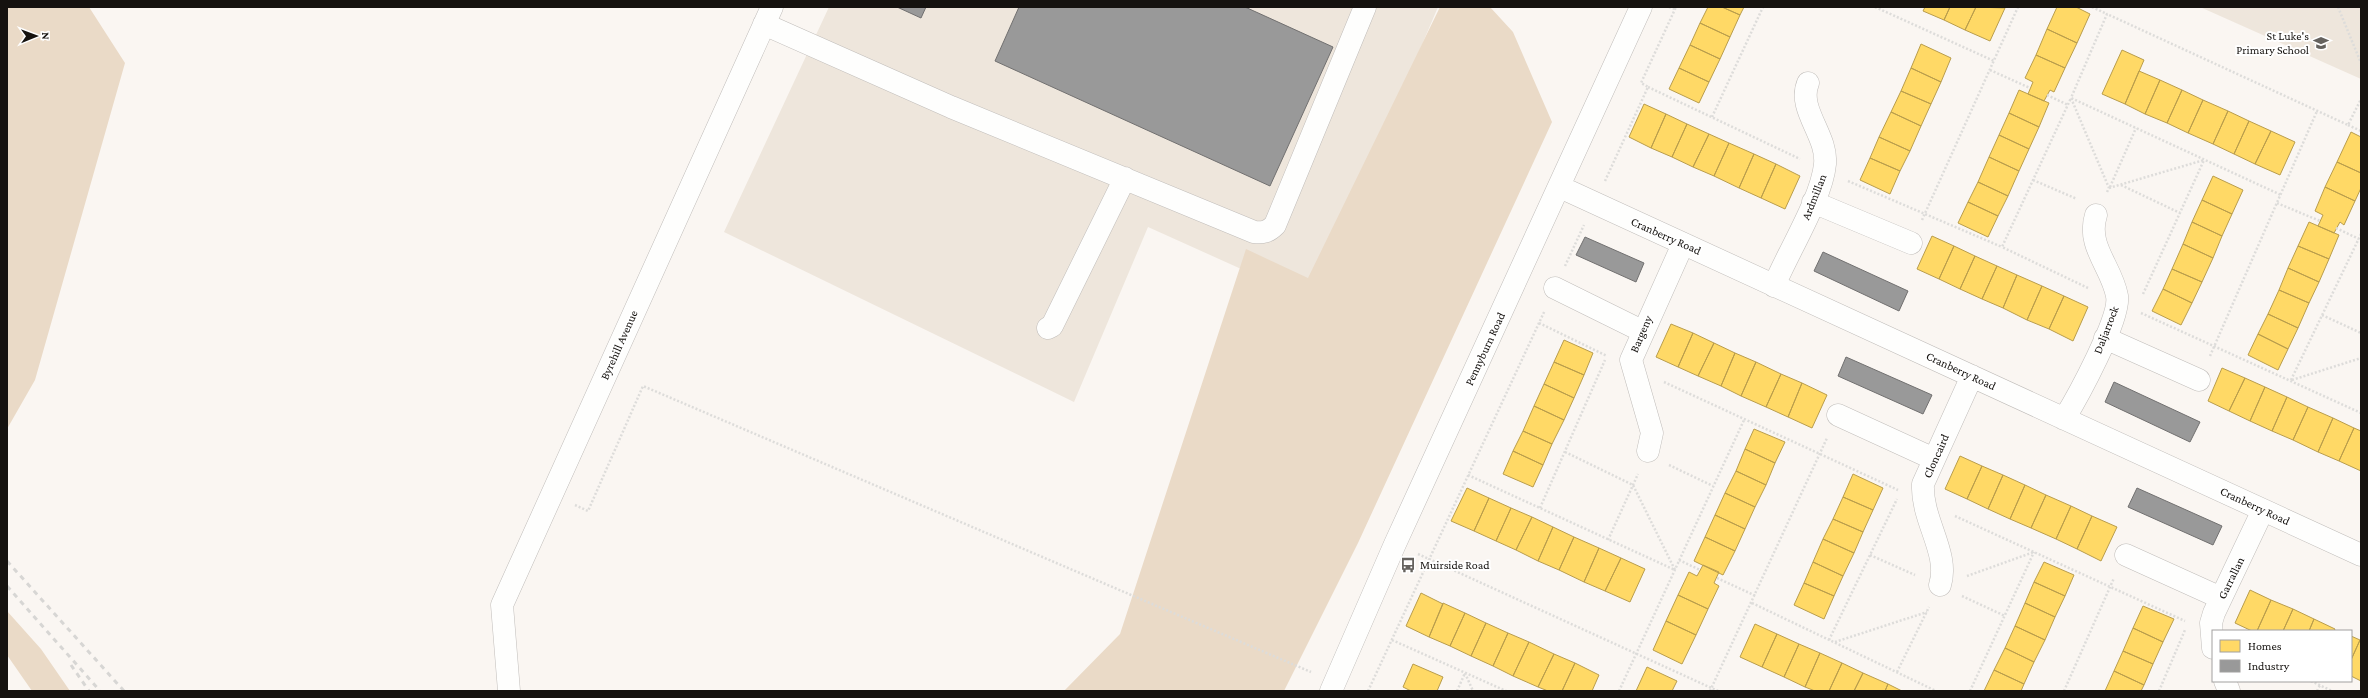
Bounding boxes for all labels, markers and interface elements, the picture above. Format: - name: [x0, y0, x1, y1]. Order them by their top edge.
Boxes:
- north arrow: [16, 16, 56, 56]
- place label: St Luke's Primary School: [2236, 29, 2309, 57]
- text: N: [40, 32, 52, 40]
- school or university icon: St Luke's Primary School: [2312, 34, 2330, 52]
- street label: Ardmillan: [1798, 172, 1830, 222]
- street label: Cranberry Road: [1629, 214, 1704, 258]
- street label: Daljarrock: [2090, 304, 2122, 356]
- street label: Byrehill Avenue: [597, 308, 641, 382]
- street label: Pennyburn Road: [1462, 310, 1508, 388]
- street label: Bargeny: [1627, 313, 1655, 355]
- street label: Cranberry Road: [1924, 349, 1999, 394]
- street label: Cloncaird: [1920, 431, 1952, 480]
- street label: Cranberry Road: [2218, 484, 2293, 529]
- street label: Garrallan: [2215, 554, 2247, 601]
- bus stop icon: Muirside Road: [1399, 556, 1417, 574]
- place label: Muirside Road: [1420, 558, 1490, 572]
- legend: [2212, 630, 2352, 682]
- text: Homes: [2248, 639, 2282, 653]
- text: Industry: [2248, 659, 2290, 673]

